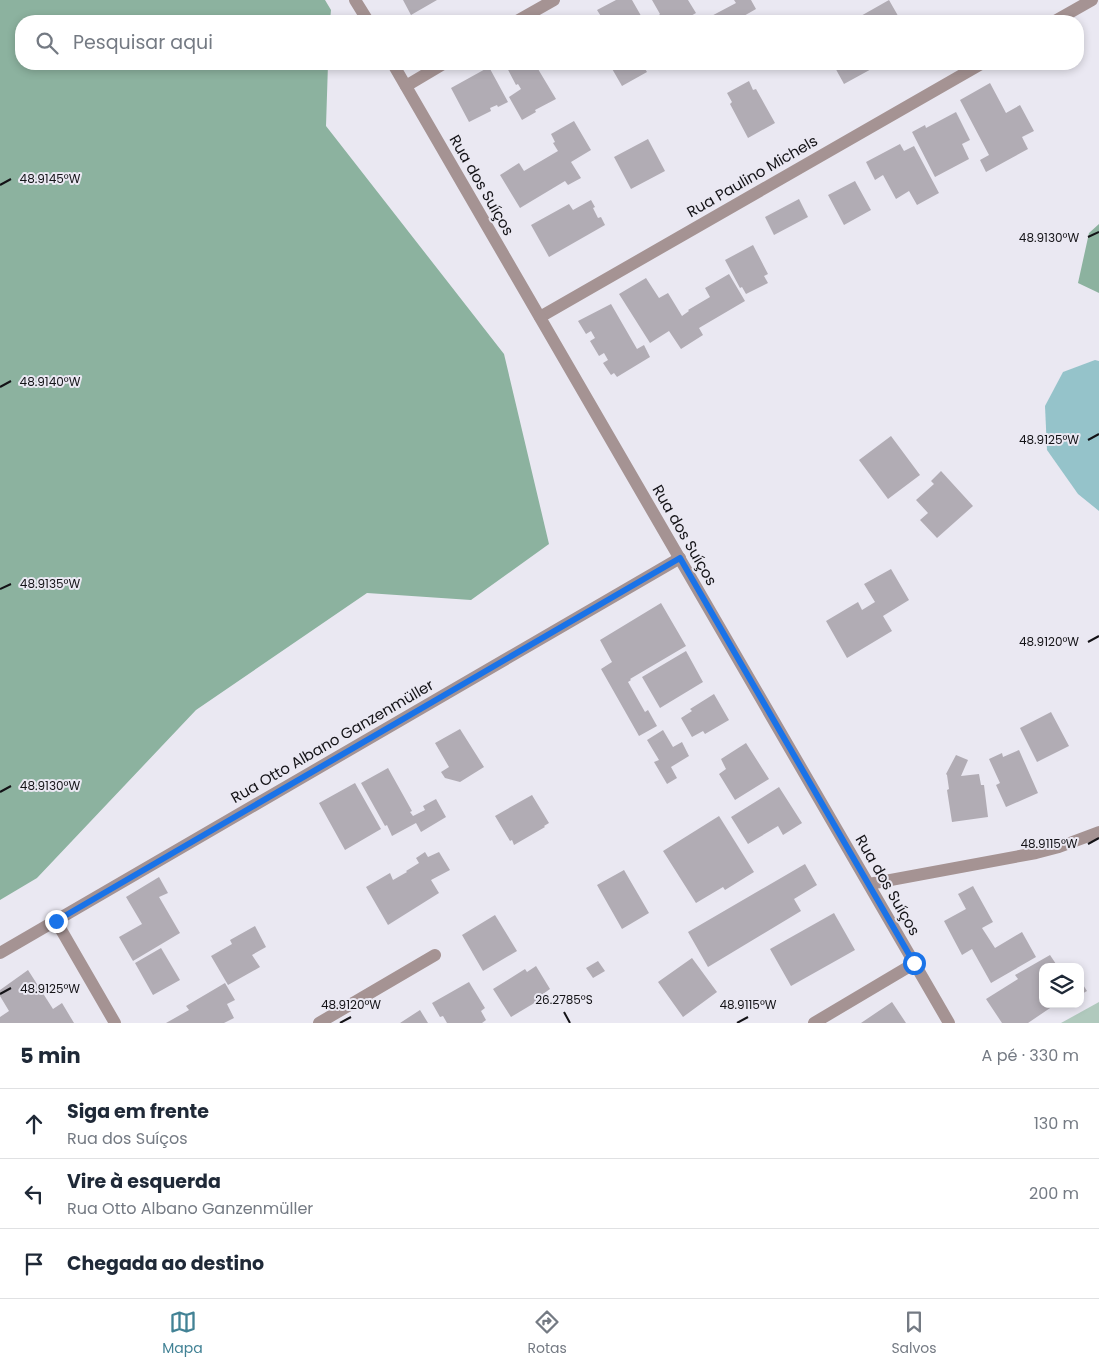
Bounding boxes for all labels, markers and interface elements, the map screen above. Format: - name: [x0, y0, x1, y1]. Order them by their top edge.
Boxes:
- search box: [15, 15, 1084, 70]
- icon: search: [33, 29, 61, 57]
- text: Pesquisar aqui: [73, 29, 213, 56]
- street label: Rua Paulino Michels: [683, 130, 821, 222]
- street label: Rua dos Suíços: [445, 131, 519, 239]
- text: 48.9145°W: [20, 170, 81, 187]
- text: 48.9130°W: [1019, 229, 1079, 246]
- text: 48.9140°W: [20, 373, 81, 390]
- text: 48.9125°W: [1019, 431, 1079, 448]
- street label: Rua dos Suíços: [648, 481, 722, 589]
- text: 48.9135°W: [20, 575, 80, 592]
- text: 48.9120°W: [1019, 633, 1079, 650]
- street label: Rua Otto Albano Ganzenmüller: [227, 674, 438, 808]
- text: 48.9130°W: [20, 777, 80, 794]
- street label: Rua dos Suíços: [851, 831, 925, 939]
- text: 48.9115°W: [1020, 835, 1078, 852]
- route end: [45, 910, 68, 933]
- route start: [903, 952, 926, 975]
- map controls: [1039, 963, 1084, 1008]
- button: layers: [1039, 963, 1084, 1008]
- text: 48.9125°W: [20, 980, 80, 997]
- text: 26.2785°S: [535, 991, 593, 1008]
- text: 48.9120°W: [321, 996, 381, 1013]
- text: 48.9115°W: [719, 996, 777, 1013]
- text: 5 min: [20, 1041, 81, 1070]
- text: A pé · 330 m: [982, 1044, 1079, 1067]
- text: Siga em frente: [67, 1098, 209, 1125]
- icon: ahead: [20, 1110, 48, 1138]
- text: 130 m: [1034, 1112, 1079, 1135]
- text: Rua dos Suíços: [67, 1127, 188, 1150]
- text: Vire à esquerda: [67, 1168, 221, 1195]
- icon: left: [20, 1180, 48, 1208]
- text: 200 m: [1029, 1182, 1079, 1205]
- text: Rua Otto Albano Ganzenmüller: [67, 1197, 313, 1220]
- icon: arrive: [20, 1250, 48, 1278]
- text: Chegada ao destino: [67, 1250, 264, 1277]
- tab: Mapa: [162, 1308, 203, 1359]
- tab: Rotas: [527, 1308, 567, 1359]
- tab: Salvos: [891, 1308, 937, 1359]

